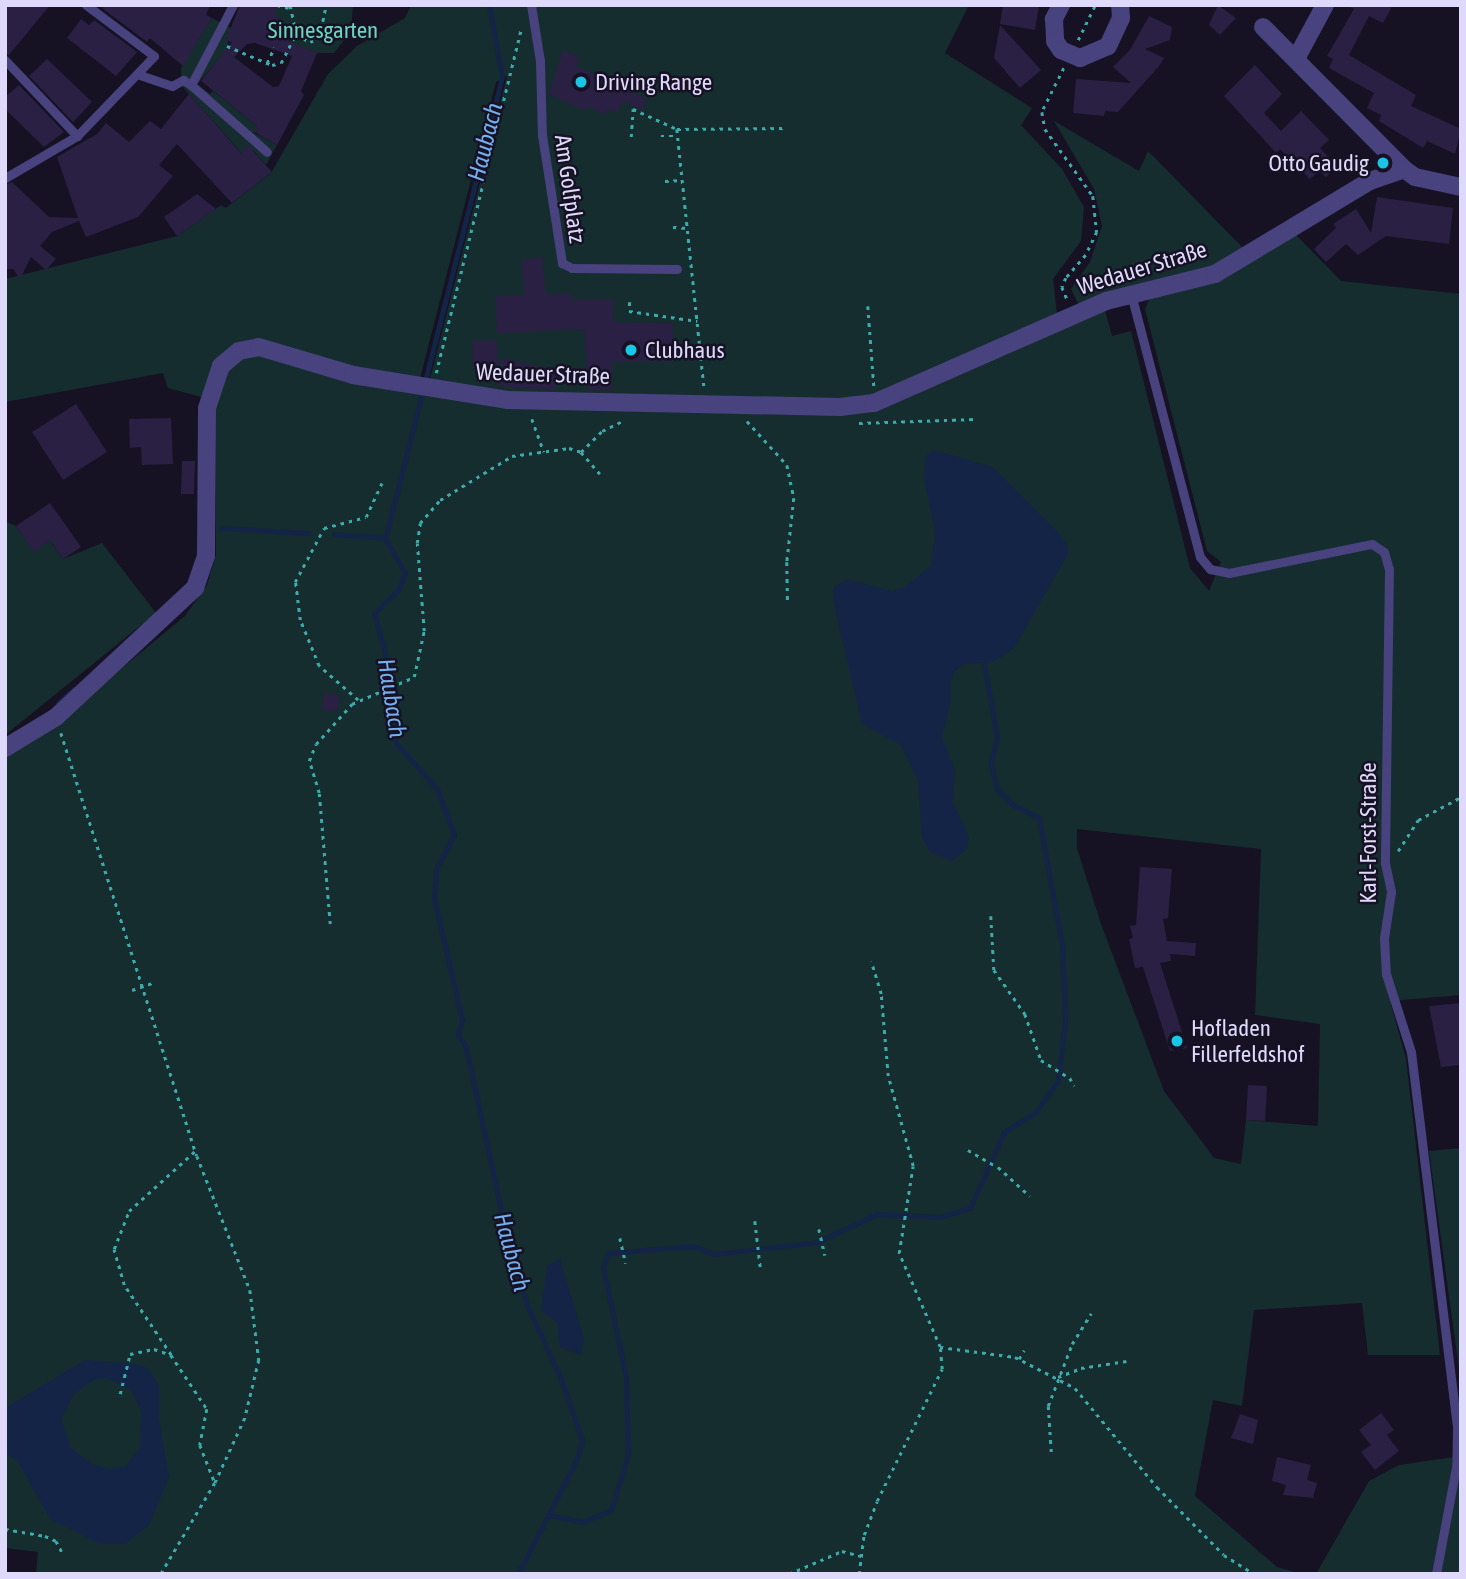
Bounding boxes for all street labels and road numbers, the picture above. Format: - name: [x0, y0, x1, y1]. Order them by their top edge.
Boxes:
- street label: Am Golfplatz: [549, 133, 591, 245]
- street label: Wedauer Straße: [1074, 235, 1210, 301]
- street label: Wedauer Straße: [476, 358, 610, 390]
- street label: Karl-Forst-Straße: [1354, 762, 1382, 904]

